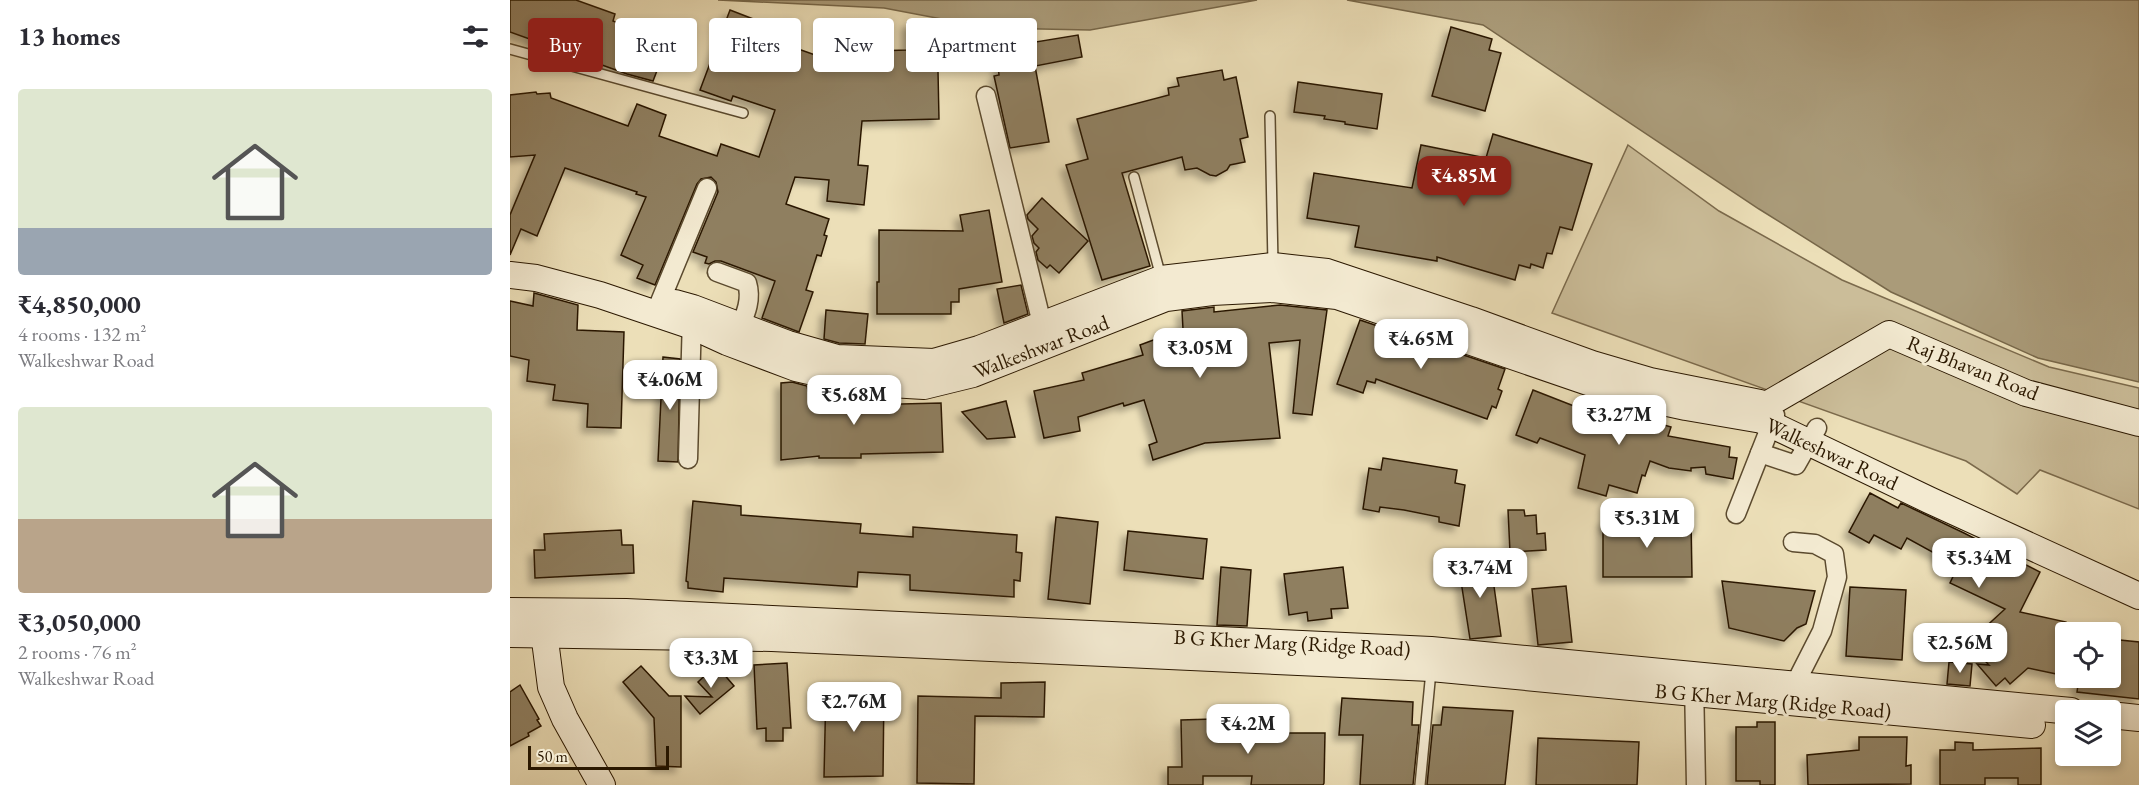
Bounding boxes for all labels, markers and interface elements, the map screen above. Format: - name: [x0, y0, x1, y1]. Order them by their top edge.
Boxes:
- chip: Buy: [528, 18, 603, 72]
- chip: Rent: [615, 18, 697, 72]
- chip: Filters: [709, 18, 801, 72]
- chip: New: [813, 18, 894, 72]
- chip: Apartment: [906, 18, 1037, 72]
- text: 13 homes: [18, 19, 120, 53]
- icon: filters: [459, 20, 492, 53]
- icon: home: [201, 128, 309, 236]
- pin: ₹4.85M: [1415, 156, 1513, 207]
- text: ₹4.85M: [1431, 162, 1497, 188]
- text: ₹4,850,000: [18, 287, 141, 321]
- street label: Walkeshwar Road: [969, 308, 1113, 385]
- pin: ₹4.65M: [1372, 319, 1470, 370]
- text: 4 rooms · 132 m²: [18, 321, 146, 347]
- text: ₹4.65M: [1388, 325, 1454, 351]
- pin: ₹3.05M: [1151, 328, 1249, 379]
- street label: Raj Bhavan Road: [1903, 329, 2043, 406]
- text: ₹3.05M: [1167, 334, 1233, 360]
- text: Walkeshwar Road: [18, 347, 154, 373]
- pin: ₹4.06M: [621, 360, 719, 411]
- text: ₹4.06M: [637, 366, 703, 392]
- pin: ₹5.68M: [805, 375, 903, 426]
- text: ₹5.68M: [821, 381, 887, 407]
- pin: ₹3.27M: [1570, 395, 1668, 446]
- text: ₹3.27M: [1586, 401, 1652, 427]
- street label: Walkeshwar Road: [1762, 411, 1903, 496]
- icon: home: [201, 446, 309, 554]
- pin: ₹5.31M: [1598, 498, 1696, 549]
- text: ₹5.31M: [1614, 504, 1680, 530]
- pin: ₹5.34M: [1930, 538, 2028, 589]
- text: ₹5.34M: [1946, 544, 2012, 570]
- pin: ₹3.74M: [1431, 548, 1529, 599]
- text: ₹3.74M: [1447, 554, 1513, 580]
- text: ₹3,050,000: [18, 605, 141, 639]
- map controls: [2055, 622, 2121, 766]
- button: locate: [2055, 622, 2121, 688]
- street label: B G Kher Marg (Ridge Road): [1173, 623, 1411, 662]
- pin: ₹2.56M: [1911, 623, 2009, 674]
- text: ₹2.56M: [1927, 629, 1993, 655]
- pin: ₹3.3M: [669, 638, 753, 689]
- text: 2 rooms · 76 m²: [18, 639, 137, 665]
- text: ₹3.3M: [684, 644, 739, 670]
- text: Walkeshwar Road: [18, 665, 154, 691]
- street label: B G Kher Marg (Ridge Road): [1654, 677, 1892, 724]
- pin: ₹2.76M: [805, 682, 903, 733]
- text: ₹2.76M: [821, 688, 887, 714]
- button: layers: [2055, 700, 2121, 766]
- pin: ₹4.2M: [1206, 704, 1290, 755]
- text: ₹4.2M: [1221, 710, 1276, 736]
- scale bar: [528, 743, 669, 770]
- text: 50 m: [537, 746, 568, 767]

